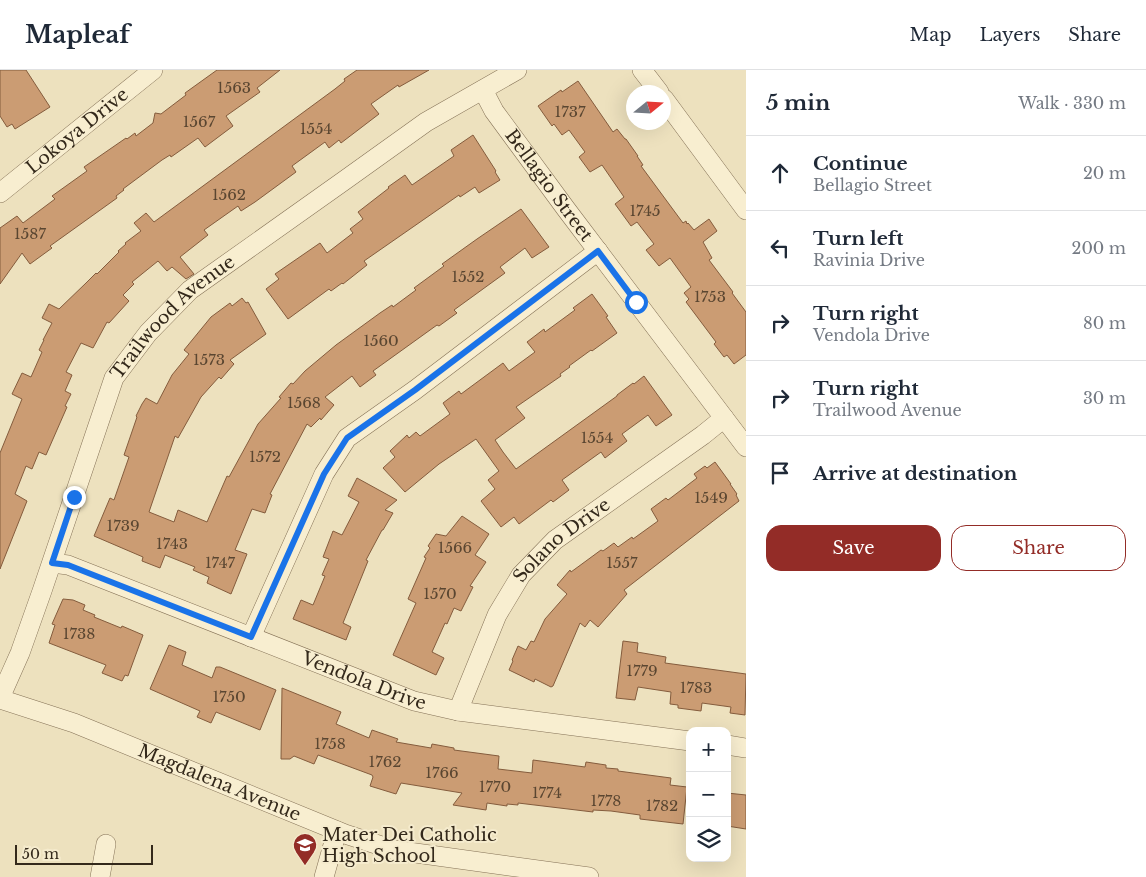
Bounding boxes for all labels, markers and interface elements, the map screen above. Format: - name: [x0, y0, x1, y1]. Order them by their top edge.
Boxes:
- text: Mapleaf: [25, 20, 130, 49]
- text: Map: [910, 24, 951, 46]
- text: Layers: [979, 24, 1040, 46]
- text: Share: [1068, 24, 1121, 46]
- house number: 1563: [217, 78, 251, 97]
- street label: Lokoya Drive: [22, 83, 133, 179]
- north arrow: [626, 85, 671, 130]
- text: 5 min: [766, 90, 830, 116]
- text: Walk · 330 m: [1018, 93, 1126, 113]
- house number: 1737: [555, 102, 586, 121]
- house number: 1567: [183, 112, 216, 131]
- house number: 1554: [300, 119, 332, 138]
- street label: Bellagio Street: [500, 125, 598, 246]
- text: Continue: [813, 152, 908, 175]
- icon: ahead: [766, 159, 794, 187]
- text: 20 m: [1083, 163, 1126, 183]
- text: Bellagio Street: [813, 175, 932, 195]
- house number: 1562: [212, 185, 246, 204]
- house number: 1745: [629, 201, 661, 220]
- house number: 1587: [14, 224, 46, 243]
- text: Turn left: [813, 227, 904, 250]
- icon: left: [766, 234, 794, 262]
- text: 200 m: [1072, 238, 1126, 258]
- text: Ravinia Drive: [813, 250, 925, 270]
- street label: Trailwood Avenue: [106, 251, 239, 384]
- house number: 1552: [452, 267, 484, 286]
- house number: 1753: [694, 287, 726, 306]
- route start: [625, 291, 648, 314]
- text: Turn right: [813, 302, 919, 325]
- icon: right: [766, 309, 794, 337]
- text: 80 m: [1083, 313, 1126, 333]
- text: Vendola Drive: [813, 325, 930, 345]
- house number: 1560: [363, 331, 399, 350]
- house number: 1573: [193, 350, 225, 369]
- text: Turn right: [813, 377, 919, 400]
- icon: right: [766, 384, 794, 412]
- text: 30 m: [1083, 388, 1126, 408]
- house number: 1568: [287, 393, 321, 412]
- text: Trailwood Avenue: [813, 400, 962, 420]
- house number: 1554: [581, 428, 613, 447]
- house number: 1572: [249, 447, 281, 466]
- icon: arrive: [766, 459, 794, 487]
- text: Arrive at destination: [813, 462, 1017, 485]
- route end: [63, 486, 86, 509]
- house number: 1549: [694, 488, 728, 507]
- street label: Solano Drive: [508, 493, 614, 586]
- house number: 1739: [106, 516, 140, 535]
- button: Save: [766, 525, 941, 571]
- button: Share: [951, 525, 1126, 571]
- house number: 1743: [156, 534, 188, 553]
- house number: 1566: [438, 538, 472, 557]
- house number: 1747: [205, 553, 236, 572]
- house number: 1557: [606, 553, 638, 572]
- house number: 1570: [423, 584, 457, 603]
- house number: 1738: [63, 624, 95, 643]
- street label: Vendola Drive: [298, 647, 428, 714]
- house number: 1779: [626, 661, 658, 680]
- house number: 1783: [680, 678, 712, 697]
- house number: 1750: [212, 687, 246, 706]
- map controls: [686, 727, 731, 862]
- button: +: [686, 727, 731, 772]
- house number: 1758: [314, 734, 346, 753]
- street label: Magdalena Avenue: [135, 739, 304, 826]
- house number: 1762: [368, 752, 402, 771]
- house number: 1766: [425, 763, 459, 782]
- button: −: [686, 772, 731, 817]
- house number: 1770: [479, 777, 511, 796]
- house number: 1774: [532, 783, 562, 802]
- house number: 1778: [591, 791, 621, 810]
- house number: 1782: [646, 796, 678, 815]
- button: layers: [686, 817, 731, 862]
- place label: Mater Dei Catholic High School: [322, 824, 497, 867]
- school or university icon: Mater Dei Catholic High School: [292, 832, 318, 866]
- scale bar: [15, 842, 152, 865]
- text: 50 m: [22, 845, 59, 863]

